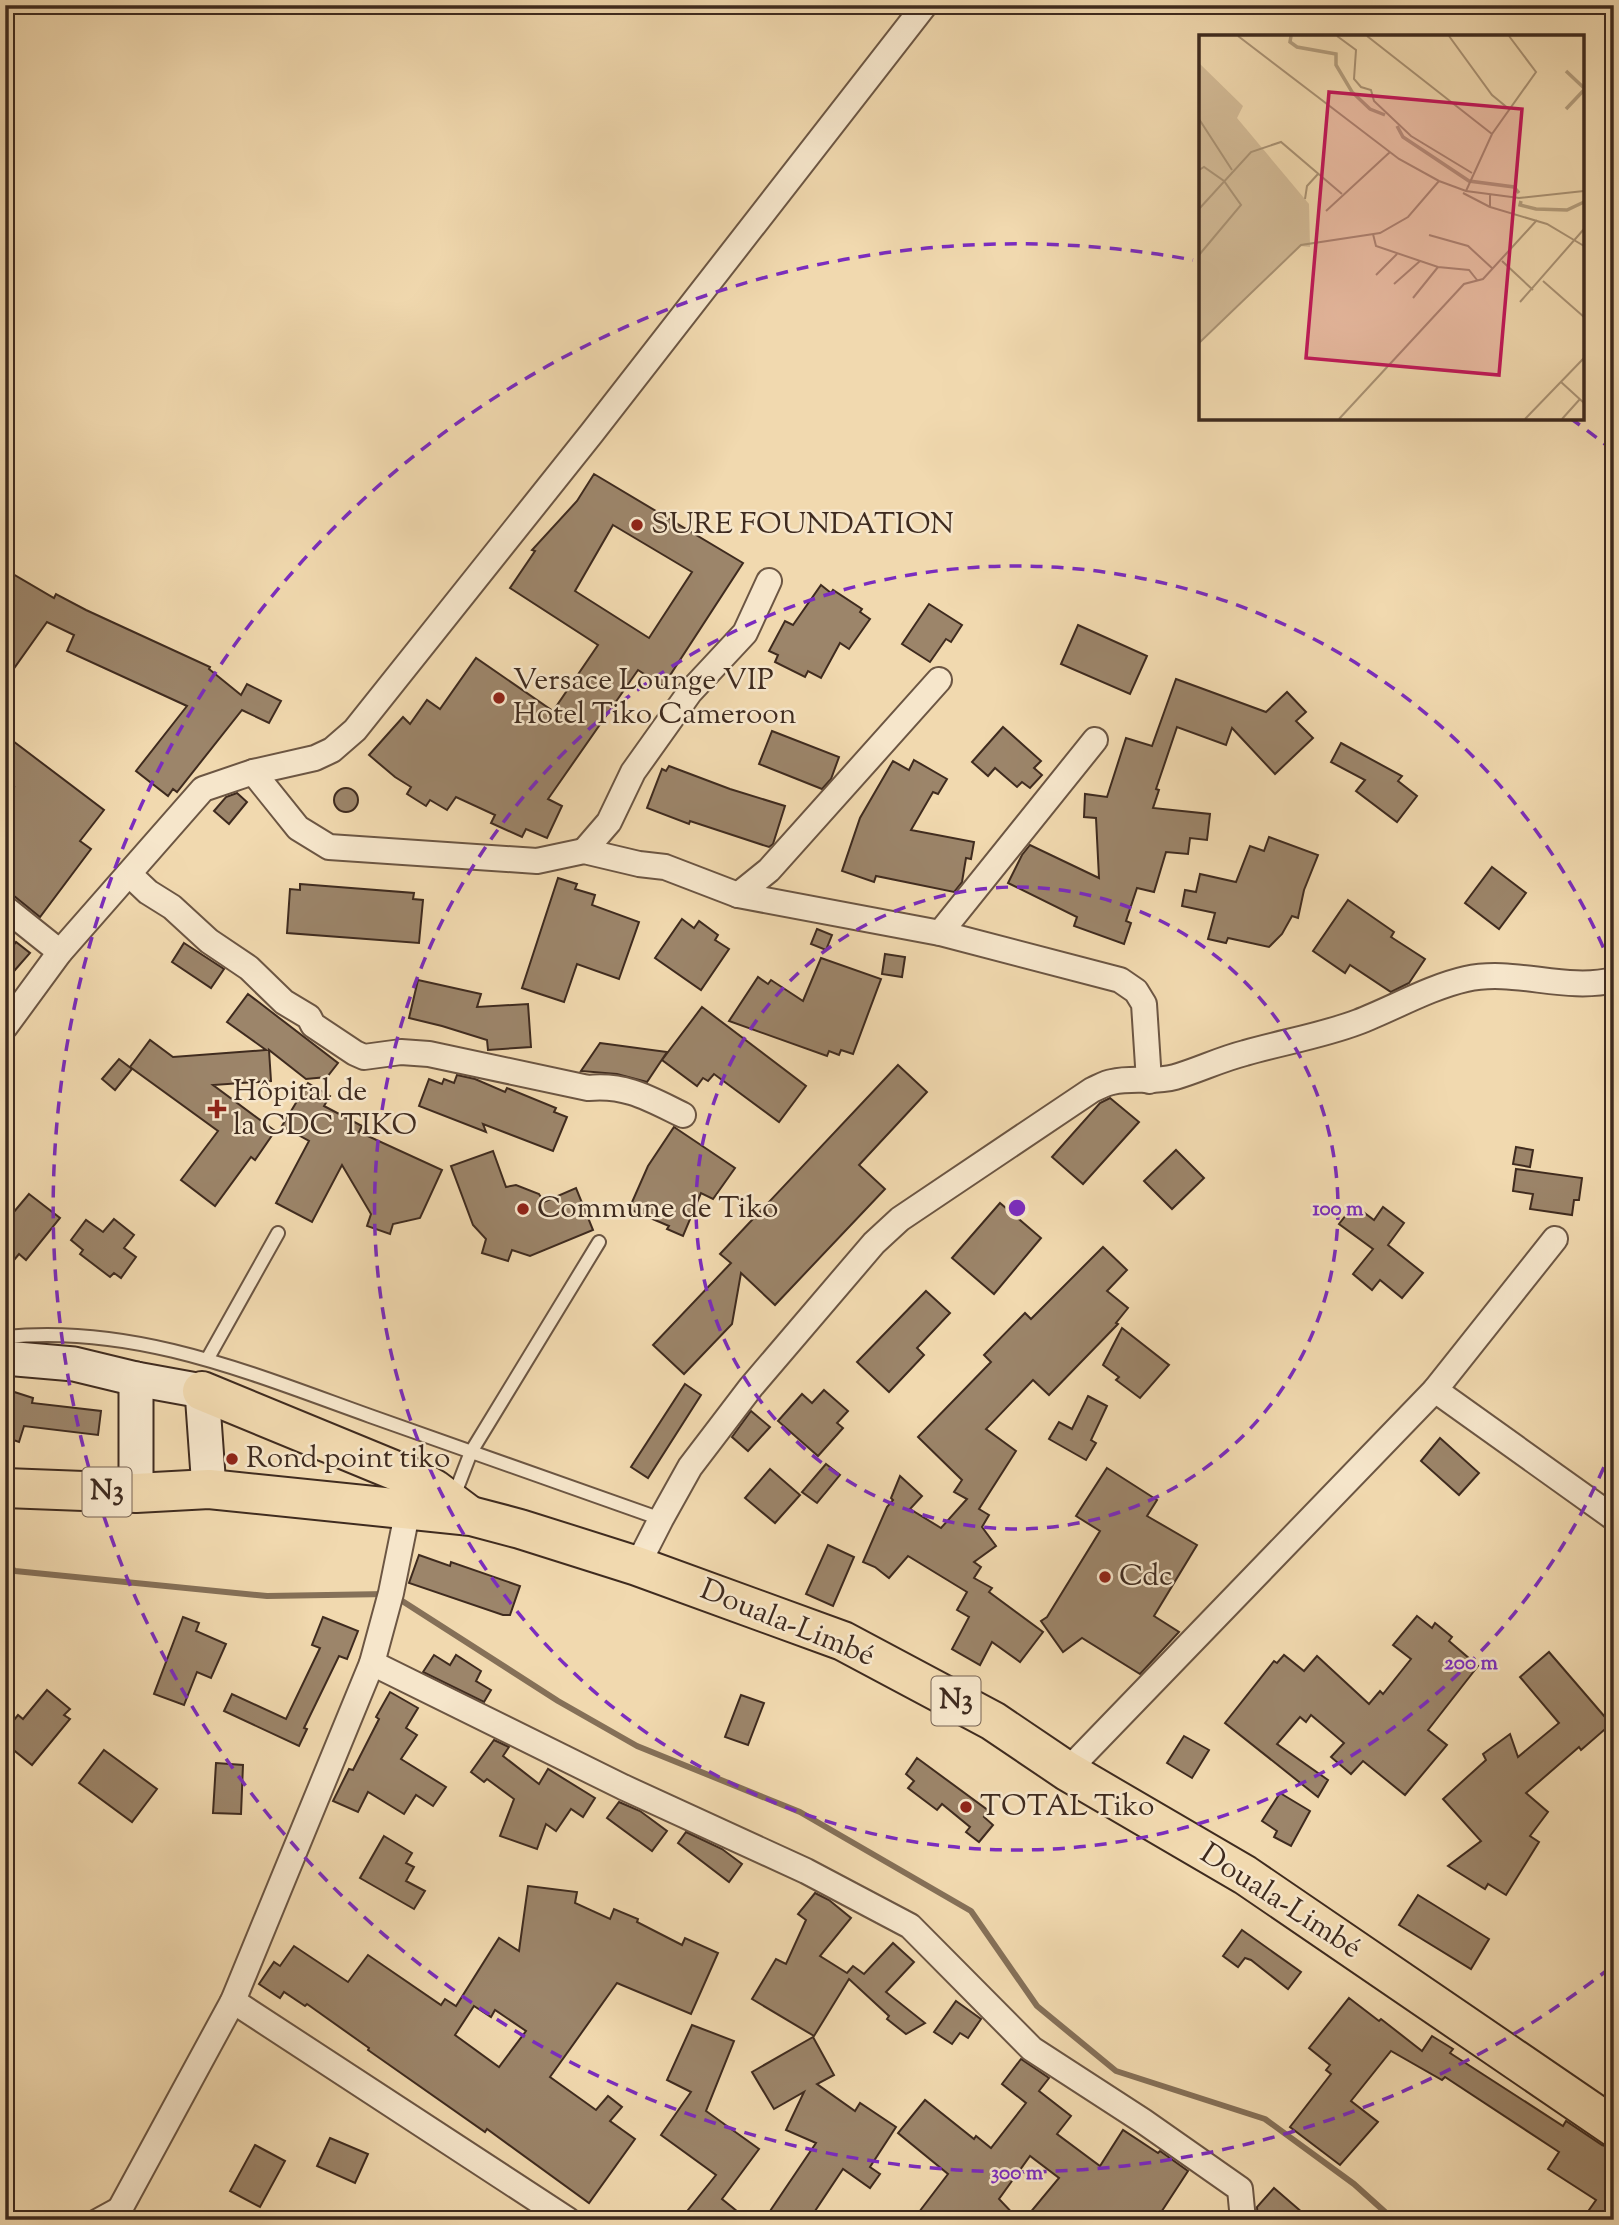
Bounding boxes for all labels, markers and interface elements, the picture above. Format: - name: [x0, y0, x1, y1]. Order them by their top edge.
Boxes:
- inset map: [1199, 35, 1584, 420]
- place label: SURE FOUNDATION: [651, 504, 954, 547]
- marker: SURE FOUNDATION: [629, 517, 645, 533]
- place label: Versace Lounge VIP Hotel Tiko Cameroon: [513, 660, 797, 737]
- marker: Versace Lounge VIP Hotel Tiko Cameroon: [491, 690, 507, 706]
- place label: Hôpital de la CDC TIKO: [233, 1071, 417, 1148]
- marker: Hôpital de la CDC TIKO: [207, 1099, 227, 1119]
- place label: Commune de Tiko: [537, 1188, 779, 1231]
- text: 100 m: [1313, 1195, 1364, 1225]
- centre of rings: [1005, 1196, 1029, 1220]
- marker: Commune de Tiko: [515, 1201, 531, 1217]
- place label: Rond point tiko: [246, 1438, 450, 1481]
- marker: Rond point tiko: [224, 1451, 240, 1467]
- road number: N3: [82, 1468, 132, 1516]
- place label: Cdc: [1119, 1556, 1173, 1599]
- street label: Douala-Limbé: [693, 1569, 881, 1679]
- marker: Cdc: [1097, 1569, 1113, 1585]
- text: 200 m: [1444, 1649, 1499, 1679]
- road number: N3: [932, 1676, 981, 1726]
- place label: TOTAL Tiko: [980, 1786, 1154, 1829]
- marker: TOTAL Tiko: [958, 1799, 974, 1815]
- street label: Douala-Limbé: [1191, 1834, 1369, 1970]
- text: 300 m: [991, 2159, 1044, 2189]

